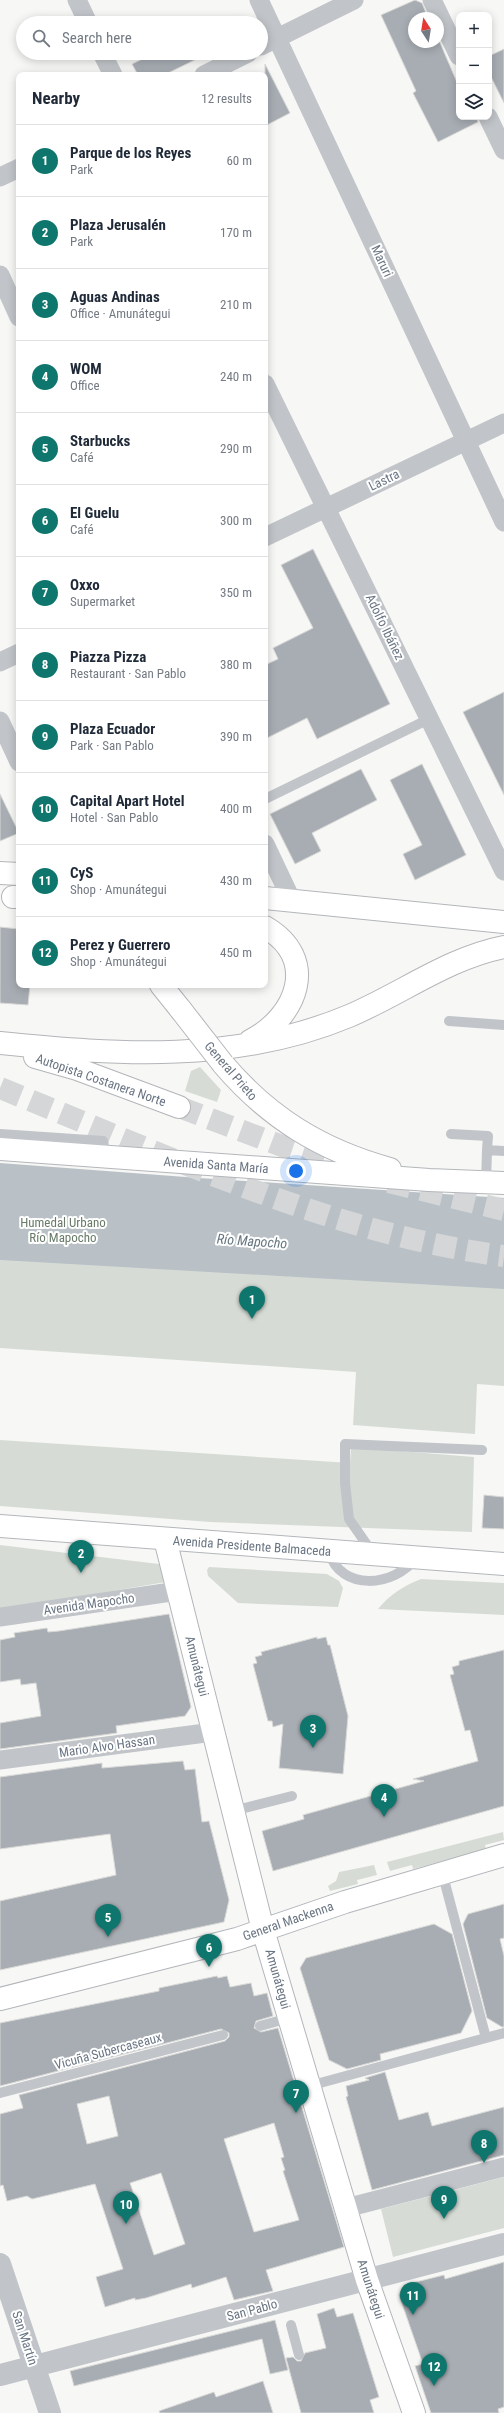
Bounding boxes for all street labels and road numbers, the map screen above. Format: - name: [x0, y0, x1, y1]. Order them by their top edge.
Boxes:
- street label: Maruri: [368, 243, 396, 279]
- street label: Lastra: [366, 466, 402, 494]
- street label: Adolfo Ibáñez: [363, 592, 407, 662]
- street label: General Prieto: [202, 1039, 260, 1103]
- street label: Autopista Costanera Norte: [34, 1051, 168, 1109]
- street label: Avenida Santa María: [163, 1154, 269, 1176]
- street label: Avenida Presidente Balmaceda: [172, 1533, 332, 1559]
- street label: Avenida Mapocho: [43, 1590, 135, 1618]
- street label: Amunátegui: [182, 1634, 212, 1698]
- street label: Mario Alvo Hassan: [58, 1732, 156, 1760]
- street label: General Mackenna: [241, 1898, 335, 1944]
- street label: Amunátegui: [262, 1947, 294, 2011]
- street label: Vicuña Subercaseaux: [53, 2029, 163, 2072]
- street label: Amunátegui: [354, 2257, 388, 2321]
- street label: San Pablo: [225, 2296, 279, 2324]
- street label: San Martín: [9, 2309, 41, 2367]

